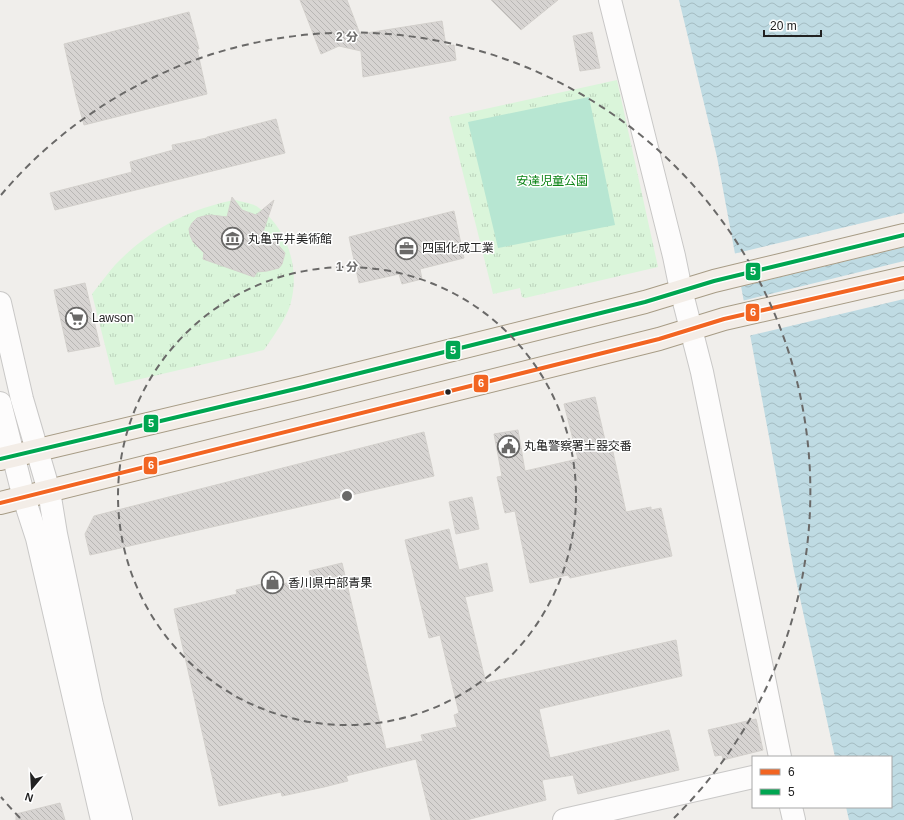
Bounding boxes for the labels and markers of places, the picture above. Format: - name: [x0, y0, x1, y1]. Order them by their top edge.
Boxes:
- museum icon: 丸亀平井美術館: [219, 226, 245, 252]
- place label: 丸亀平井美術館: [248, 232, 332, 246]
- office icon: 四国化成工業: [394, 235, 420, 261]
- place label: 四国化成工業: [422, 241, 494, 255]
- supermarket icon: Lawson: [64, 305, 90, 331]
- place label: Lawson: [92, 311, 133, 325]
- unlabelled marker: [443, 387, 453, 397]
- public building icon: 丸亀警察署土器交番: [495, 433, 521, 459]
- place label: 丸亀警察署土器交番: [524, 439, 632, 453]
- centre of rings: [340, 489, 354, 503]
- shop icon: 香川県中部青果: [260, 570, 286, 596]
- place label: 香川県中部青果: [288, 576, 372, 590]

